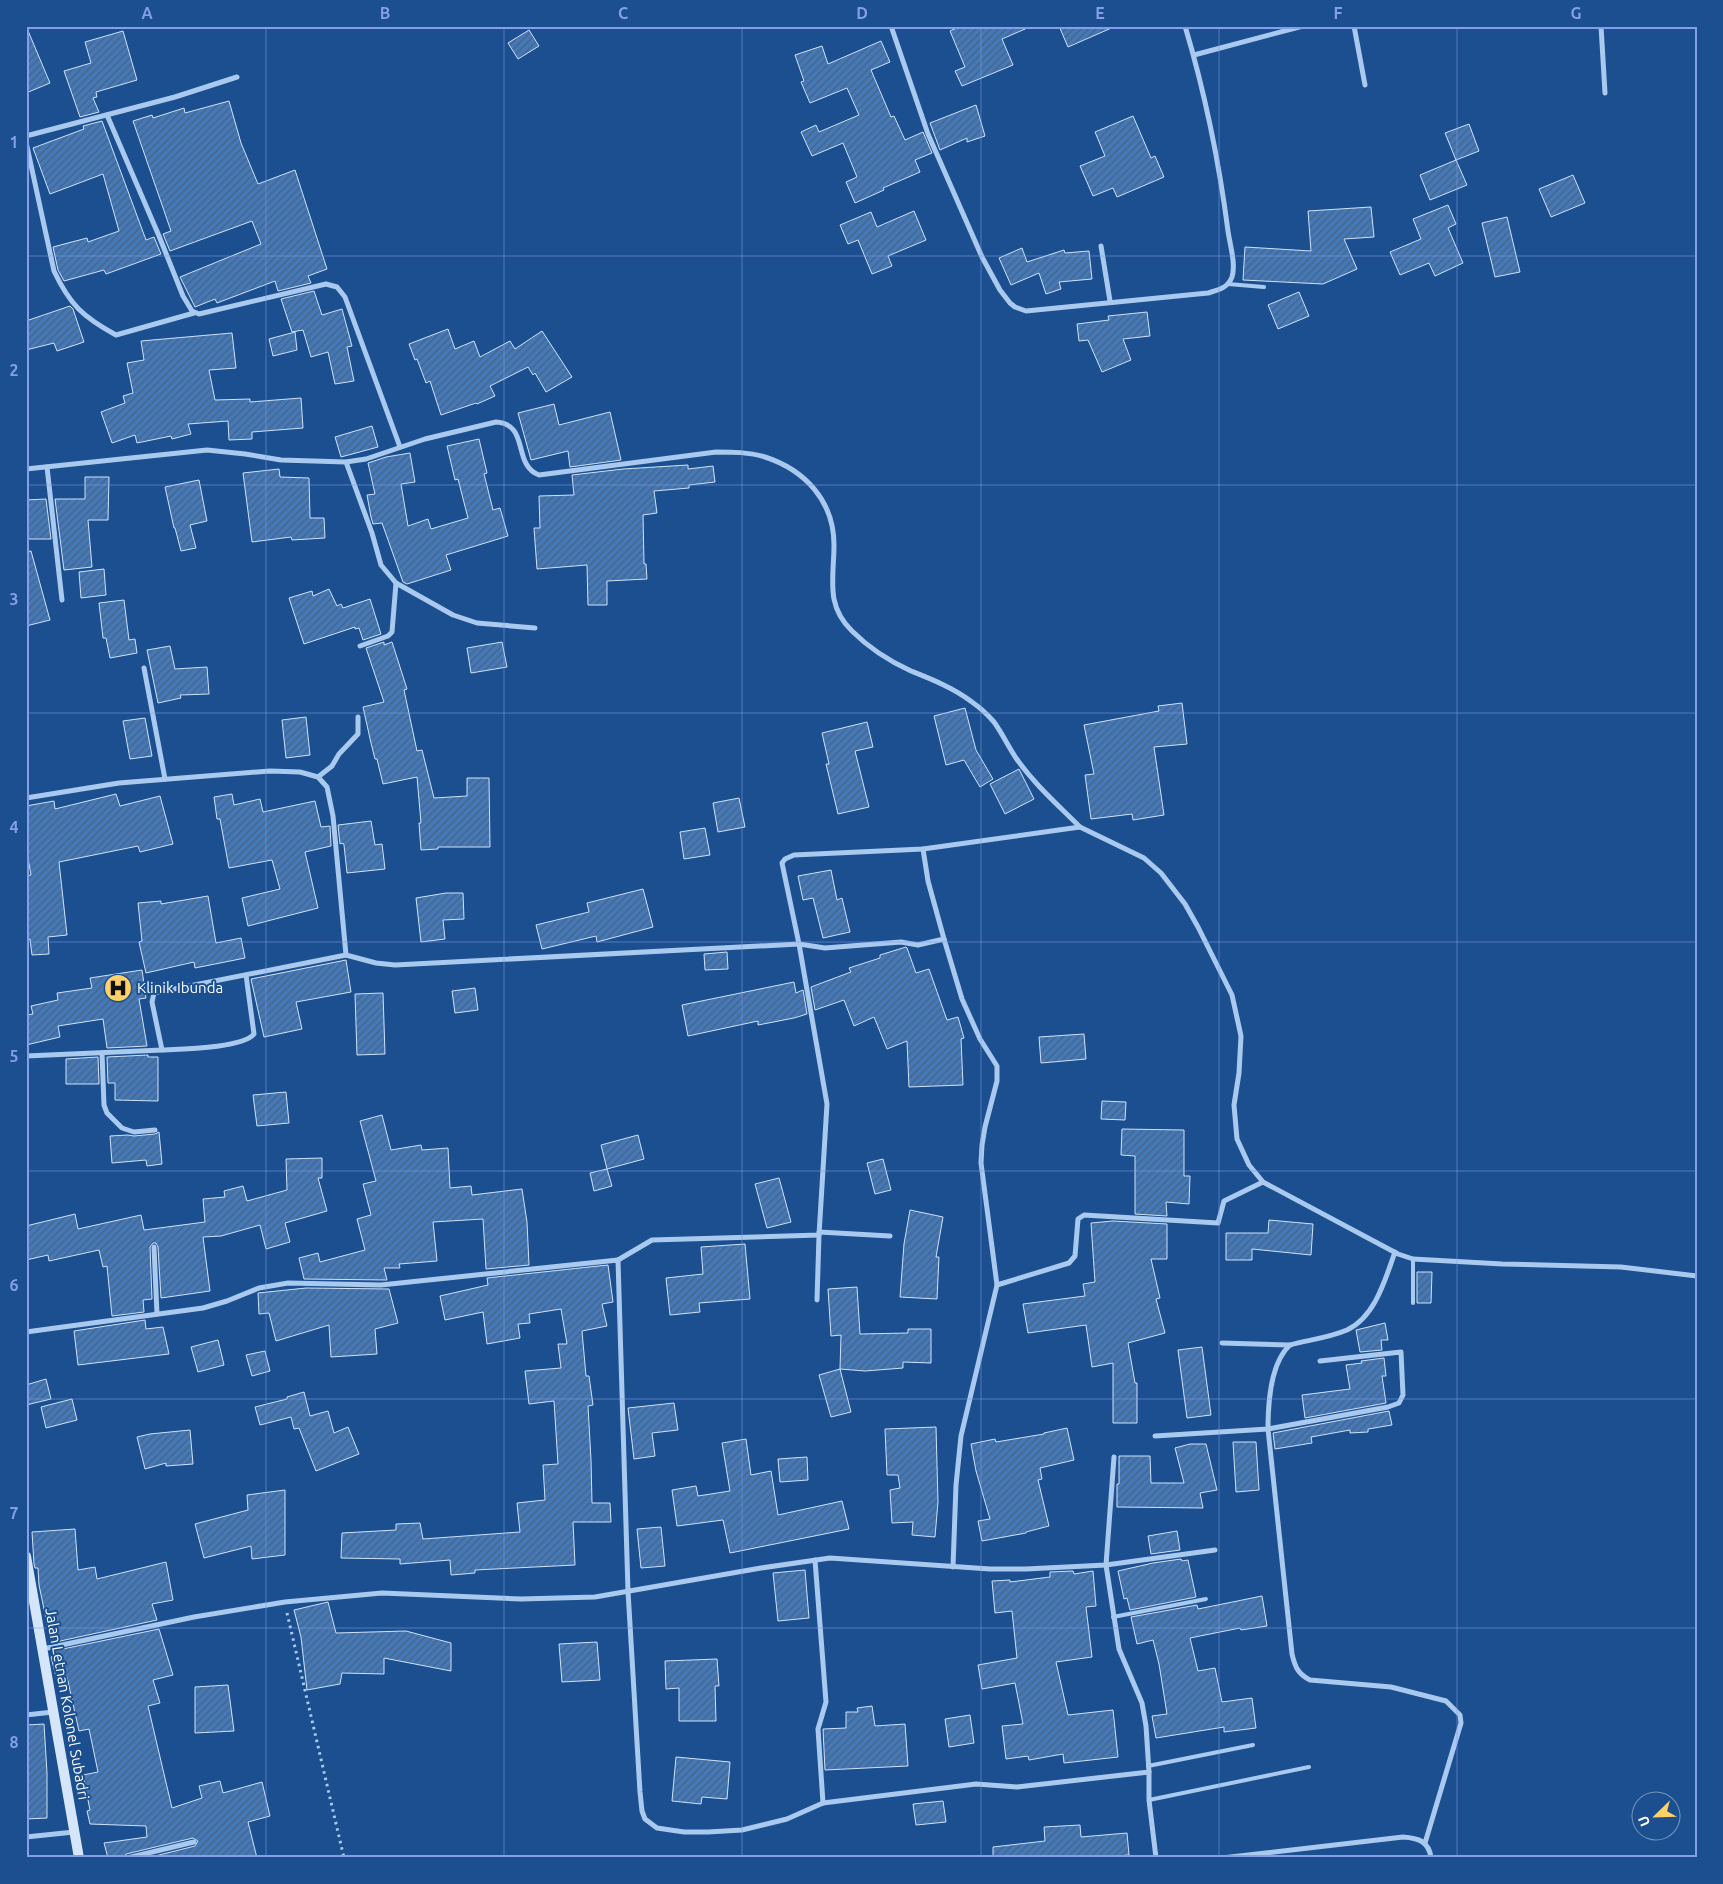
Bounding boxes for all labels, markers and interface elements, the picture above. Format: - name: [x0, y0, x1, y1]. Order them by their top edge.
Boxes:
- text: A: [141, 4, 153, 22]
- text: B: [380, 4, 390, 22]
- text: C: [618, 4, 628, 22]
- text: D: [856, 4, 868, 22]
- text: E: [1095, 4, 1105, 22]
- text: F: [1334, 4, 1343, 22]
- text: G: [1570, 4, 1582, 22]
- text: 1: [9, 133, 19, 151]
- text: 2: [9, 361, 19, 379]
- text: 3: [9, 590, 19, 608]
- text: 4: [9, 818, 19, 836]
- hospital icon: Klinik Ibunda: [103, 973, 133, 1003]
- place label: Klinik Ibunda: [137, 979, 223, 996]
- text: 5: [9, 1047, 19, 1065]
- text: 6: [9, 1276, 19, 1294]
- text: 7: [9, 1504, 19, 1522]
- street label: Jalan Letnan Kolonel Subadri: [42, 1607, 93, 1801]
- text: 8: [9, 1733, 19, 1751]
- north arrow: [1630, 1792, 1680, 1842]
- text: U: [1635, 1813, 1653, 1829]

